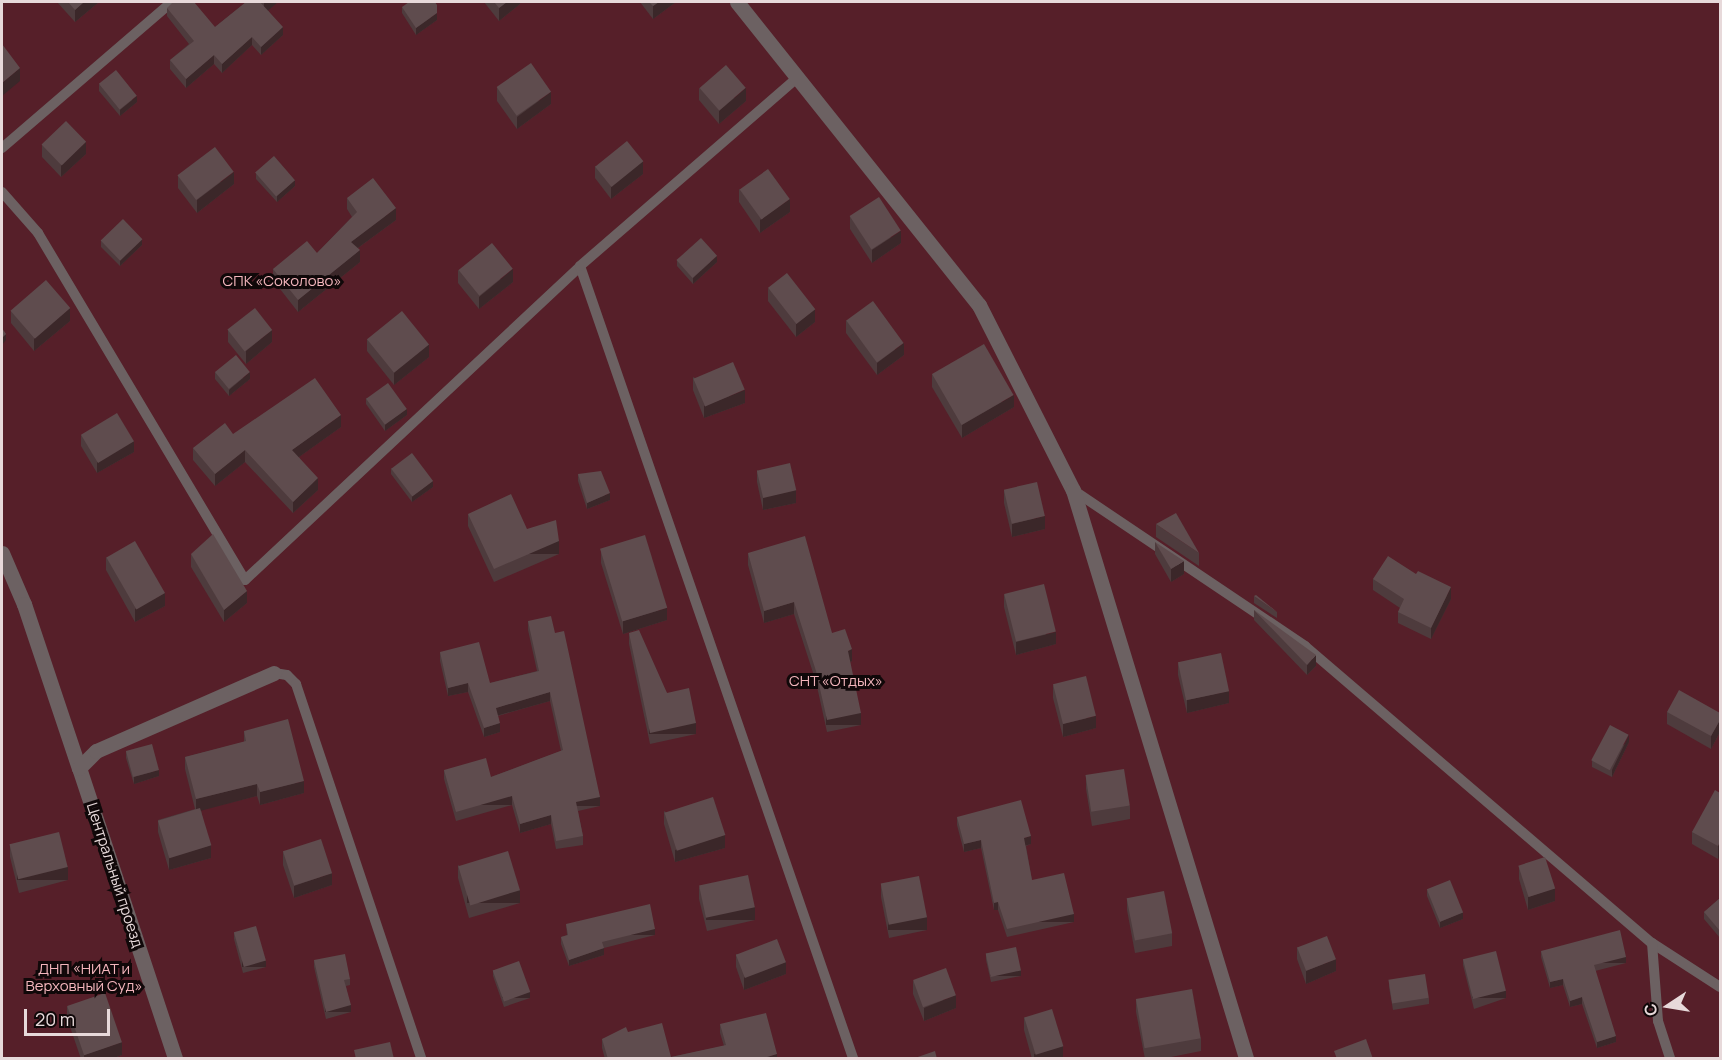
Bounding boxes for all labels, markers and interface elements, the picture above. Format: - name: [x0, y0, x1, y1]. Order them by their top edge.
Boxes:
- park label: СПК «Соколово»: [222, 272, 342, 290]
- park label: СНТ «Отдых»: [789, 672, 883, 690]
- street label: Центральный проезд: [83, 800, 147, 950]
- park label: ДНП «НИАТ и Верховный Суд»: [26, 959, 142, 994]
- north arrow: [1638, 976, 1698, 1036]
- scale bar: [27, 997, 112, 1035]
- text: С: [1638, 1002, 1662, 1018]
- text: 20 m: [35, 1007, 75, 1031]

